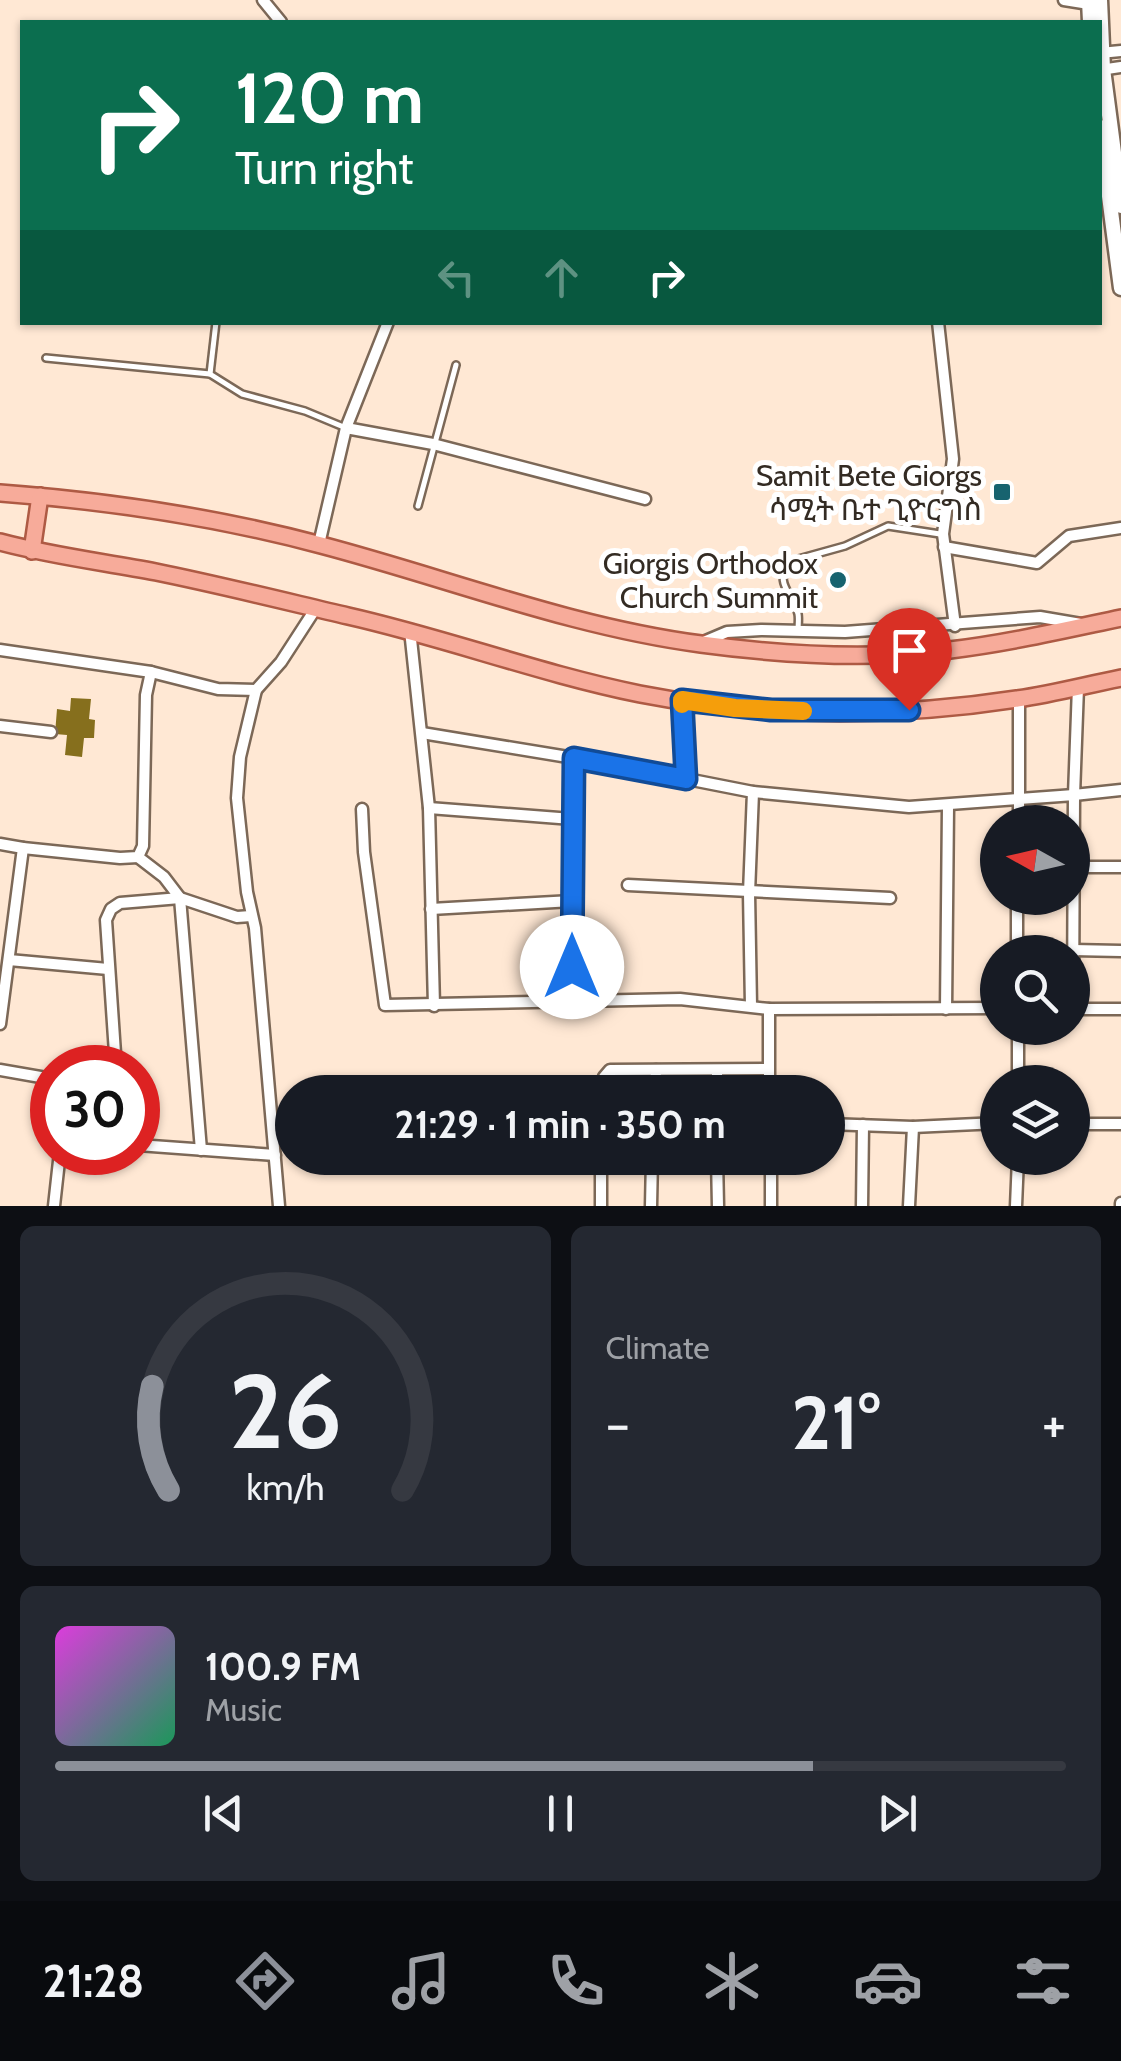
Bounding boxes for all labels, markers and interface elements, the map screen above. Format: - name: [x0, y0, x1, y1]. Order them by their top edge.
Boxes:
- text: 120 m: [235, 55, 424, 141]
- icon: right: [70, 60, 200, 190]
- text: Turn right: [235, 141, 414, 195]
- icon: left: [429, 250, 484, 305]
- icon: ahead: [534, 250, 589, 305]
- icon: right: [639, 250, 694, 305]
- place label: Samit Bete Giorgs ሳሚት ቤተ ጊዮርግስ: [756, 457, 982, 528]
- marker: Samit Bete Giorgs ሳሚት ቤተ ጊዮርግስ: [991, 481, 1013, 503]
- place label: Giorgis Orthodox Church Summit: [603, 545, 818, 616]
- marker: Giorgis Orthodox Church Summit: [827, 569, 849, 591]
- pin: [867, 608, 952, 711]
- icon: arrive: [882, 623, 937, 678]
- north arrow: [980, 805, 1090, 915]
- map controls: [980, 805, 1090, 1175]
- position arrow: [520, 915, 624, 1019]
- button: search: [980, 935, 1090, 1045]
- speed limit sign: 30: [30, 1045, 160, 1175]
- button: layers: [980, 1065, 1090, 1175]
- text: 21:29 · 1 min · 350 m: [395, 1101, 725, 1148]
- text: Climate: [606, 1328, 710, 1367]
- text: 26: [229, 1348, 342, 1474]
- text: 21°: [791, 1377, 880, 1468]
- text: −: [606, 1390, 630, 1457]
- text: +: [1042, 1390, 1066, 1457]
- text: km/h: [246, 1466, 324, 1509]
- text: 100.9 FM: [205, 1643, 361, 1690]
- text: Music: [205, 1690, 282, 1729]
- icon: previous: [196, 1786, 251, 1841]
- icon: pause: [533, 1786, 588, 1841]
- icon: next: [870, 1786, 925, 1841]
- icon: directions: [230, 1946, 300, 2016]
- icon: music: [386, 1946, 456, 2016]
- icon: phone: [541, 1946, 611, 2016]
- icon: climate: [697, 1946, 767, 2016]
- icon: car: [853, 1946, 923, 2016]
- icon: filters: [1008, 1946, 1078, 2016]
- text: 21:28: [43, 1954, 144, 2008]

